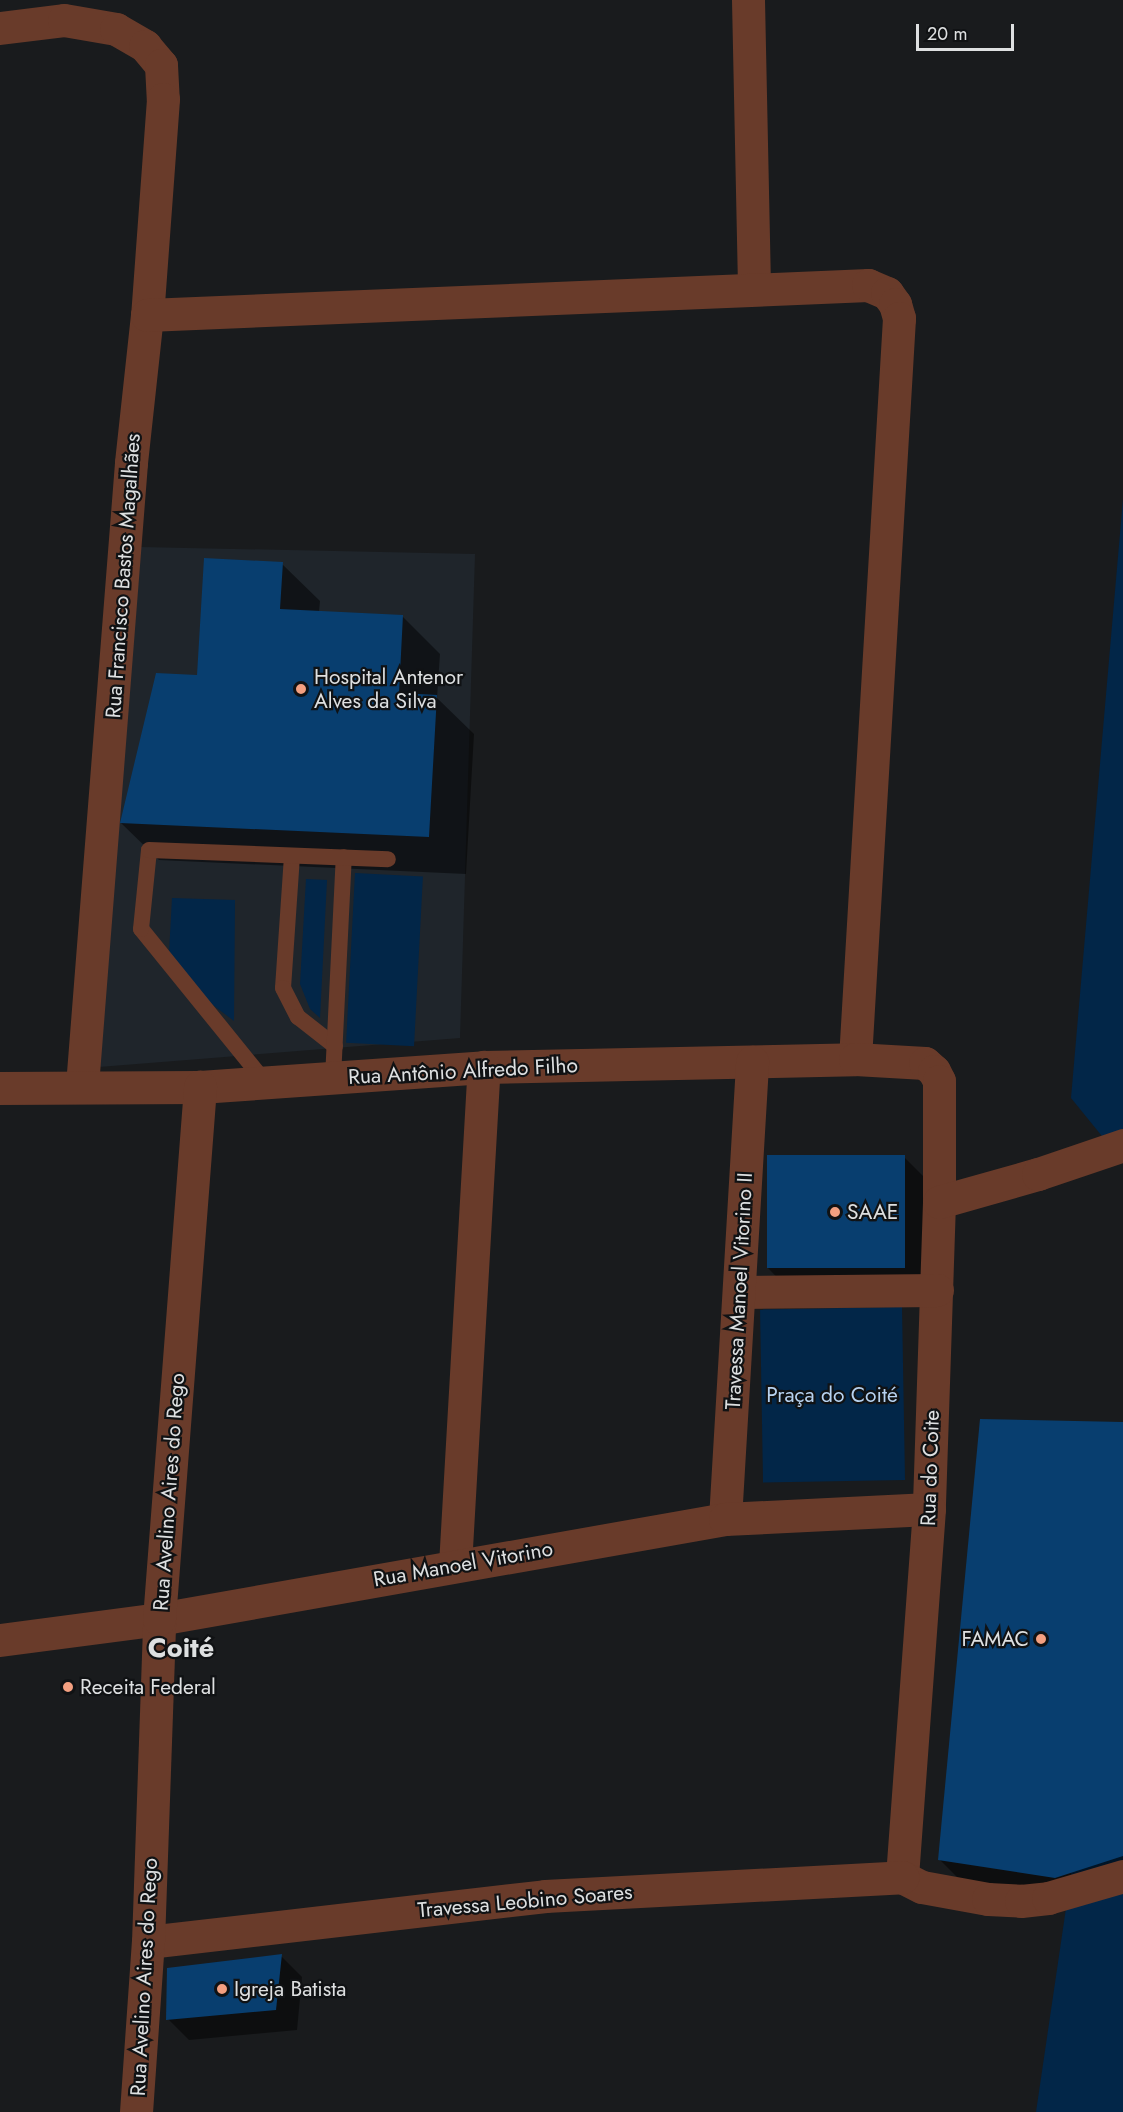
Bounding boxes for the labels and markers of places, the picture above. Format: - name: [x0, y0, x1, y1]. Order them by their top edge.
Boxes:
- place label: Hospital Antenor Alves da Silva: [314, 664, 463, 714]
- marker: Hospital Antenor Alves da Silva: [292, 680, 310, 698]
- place label: SAAE: [847, 1199, 898, 1225]
- marker: SAAE: [828, 1205, 842, 1219]
- place label: FAMAC: [961, 1626, 1029, 1652]
- marker: FAMAC: [1034, 1632, 1048, 1646]
- place label: Receita Federal: [80, 1674, 216, 1700]
- marker: Receita Federal: [61, 1680, 75, 1694]
- place label: Igreja Batista: [234, 1976, 346, 2002]
- marker: Igreja Batista: [215, 1982, 229, 1996]

